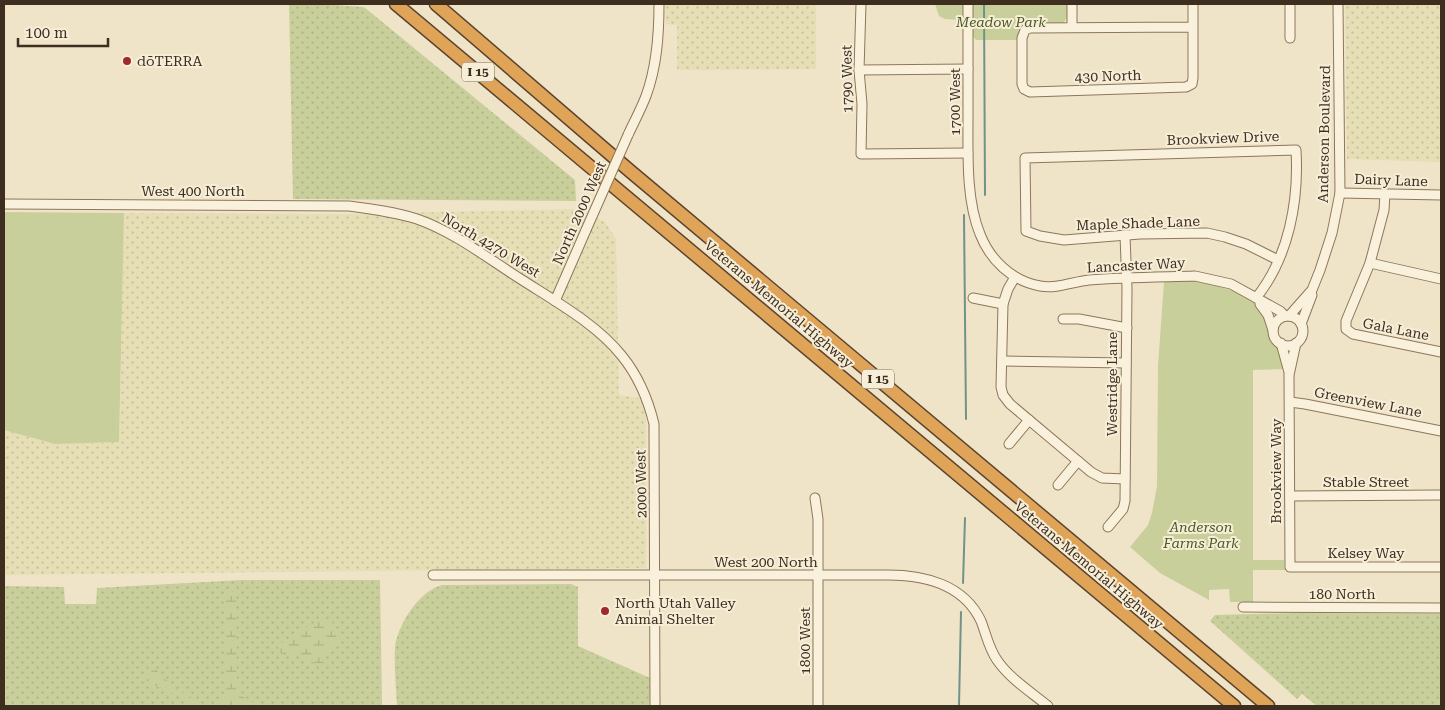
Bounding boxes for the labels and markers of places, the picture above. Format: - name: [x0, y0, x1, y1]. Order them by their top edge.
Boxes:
- place label: dōTERRA: [137, 53, 203, 69]
- marker: dōTERRA: [121, 55, 133, 67]
- place label: North Utah Valley Animal Shelter: [615, 595, 737, 627]
- marker: North Utah Valley Animal Shelter: [599, 605, 611, 617]

